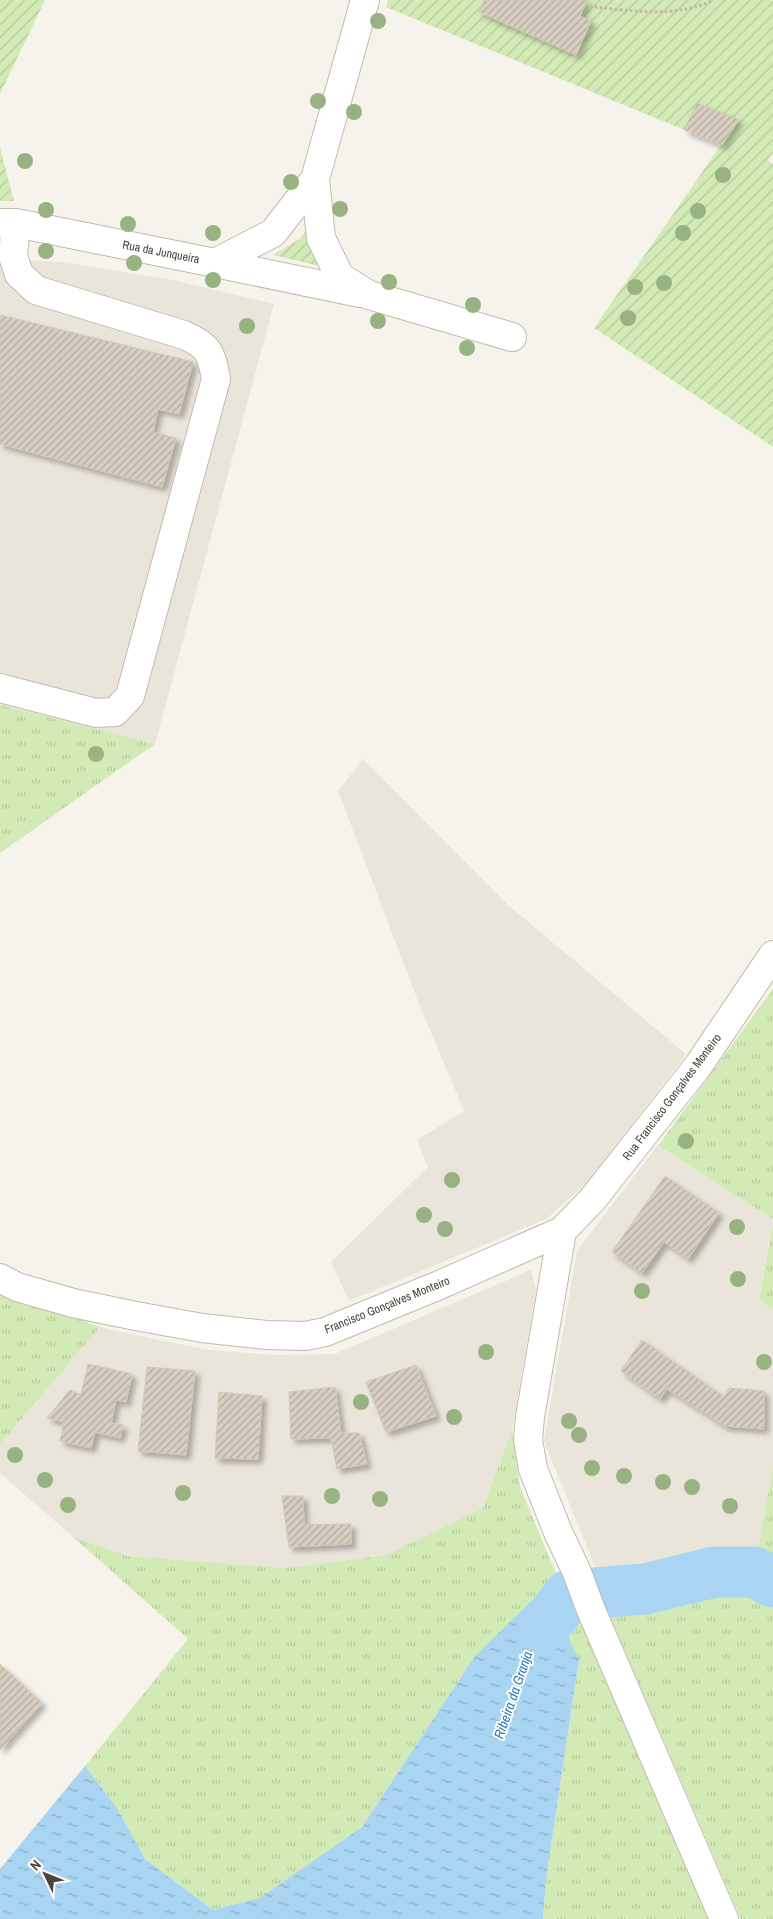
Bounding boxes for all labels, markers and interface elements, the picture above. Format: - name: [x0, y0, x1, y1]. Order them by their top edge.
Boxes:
- street label: Rua da Junqueira: [121, 237, 201, 267]
- street label: Rua Francisco Gonçalves Monteiro: [619, 1030, 725, 1164]
- street label: Francisco Gonçalves Monteiro: [322, 1272, 452, 1338]
- water label: Ribeira da Granja: [490, 1649, 536, 1741]
- north arrow: [20, 1849, 70, 1899]
- text: N: [26, 1856, 45, 1874]

